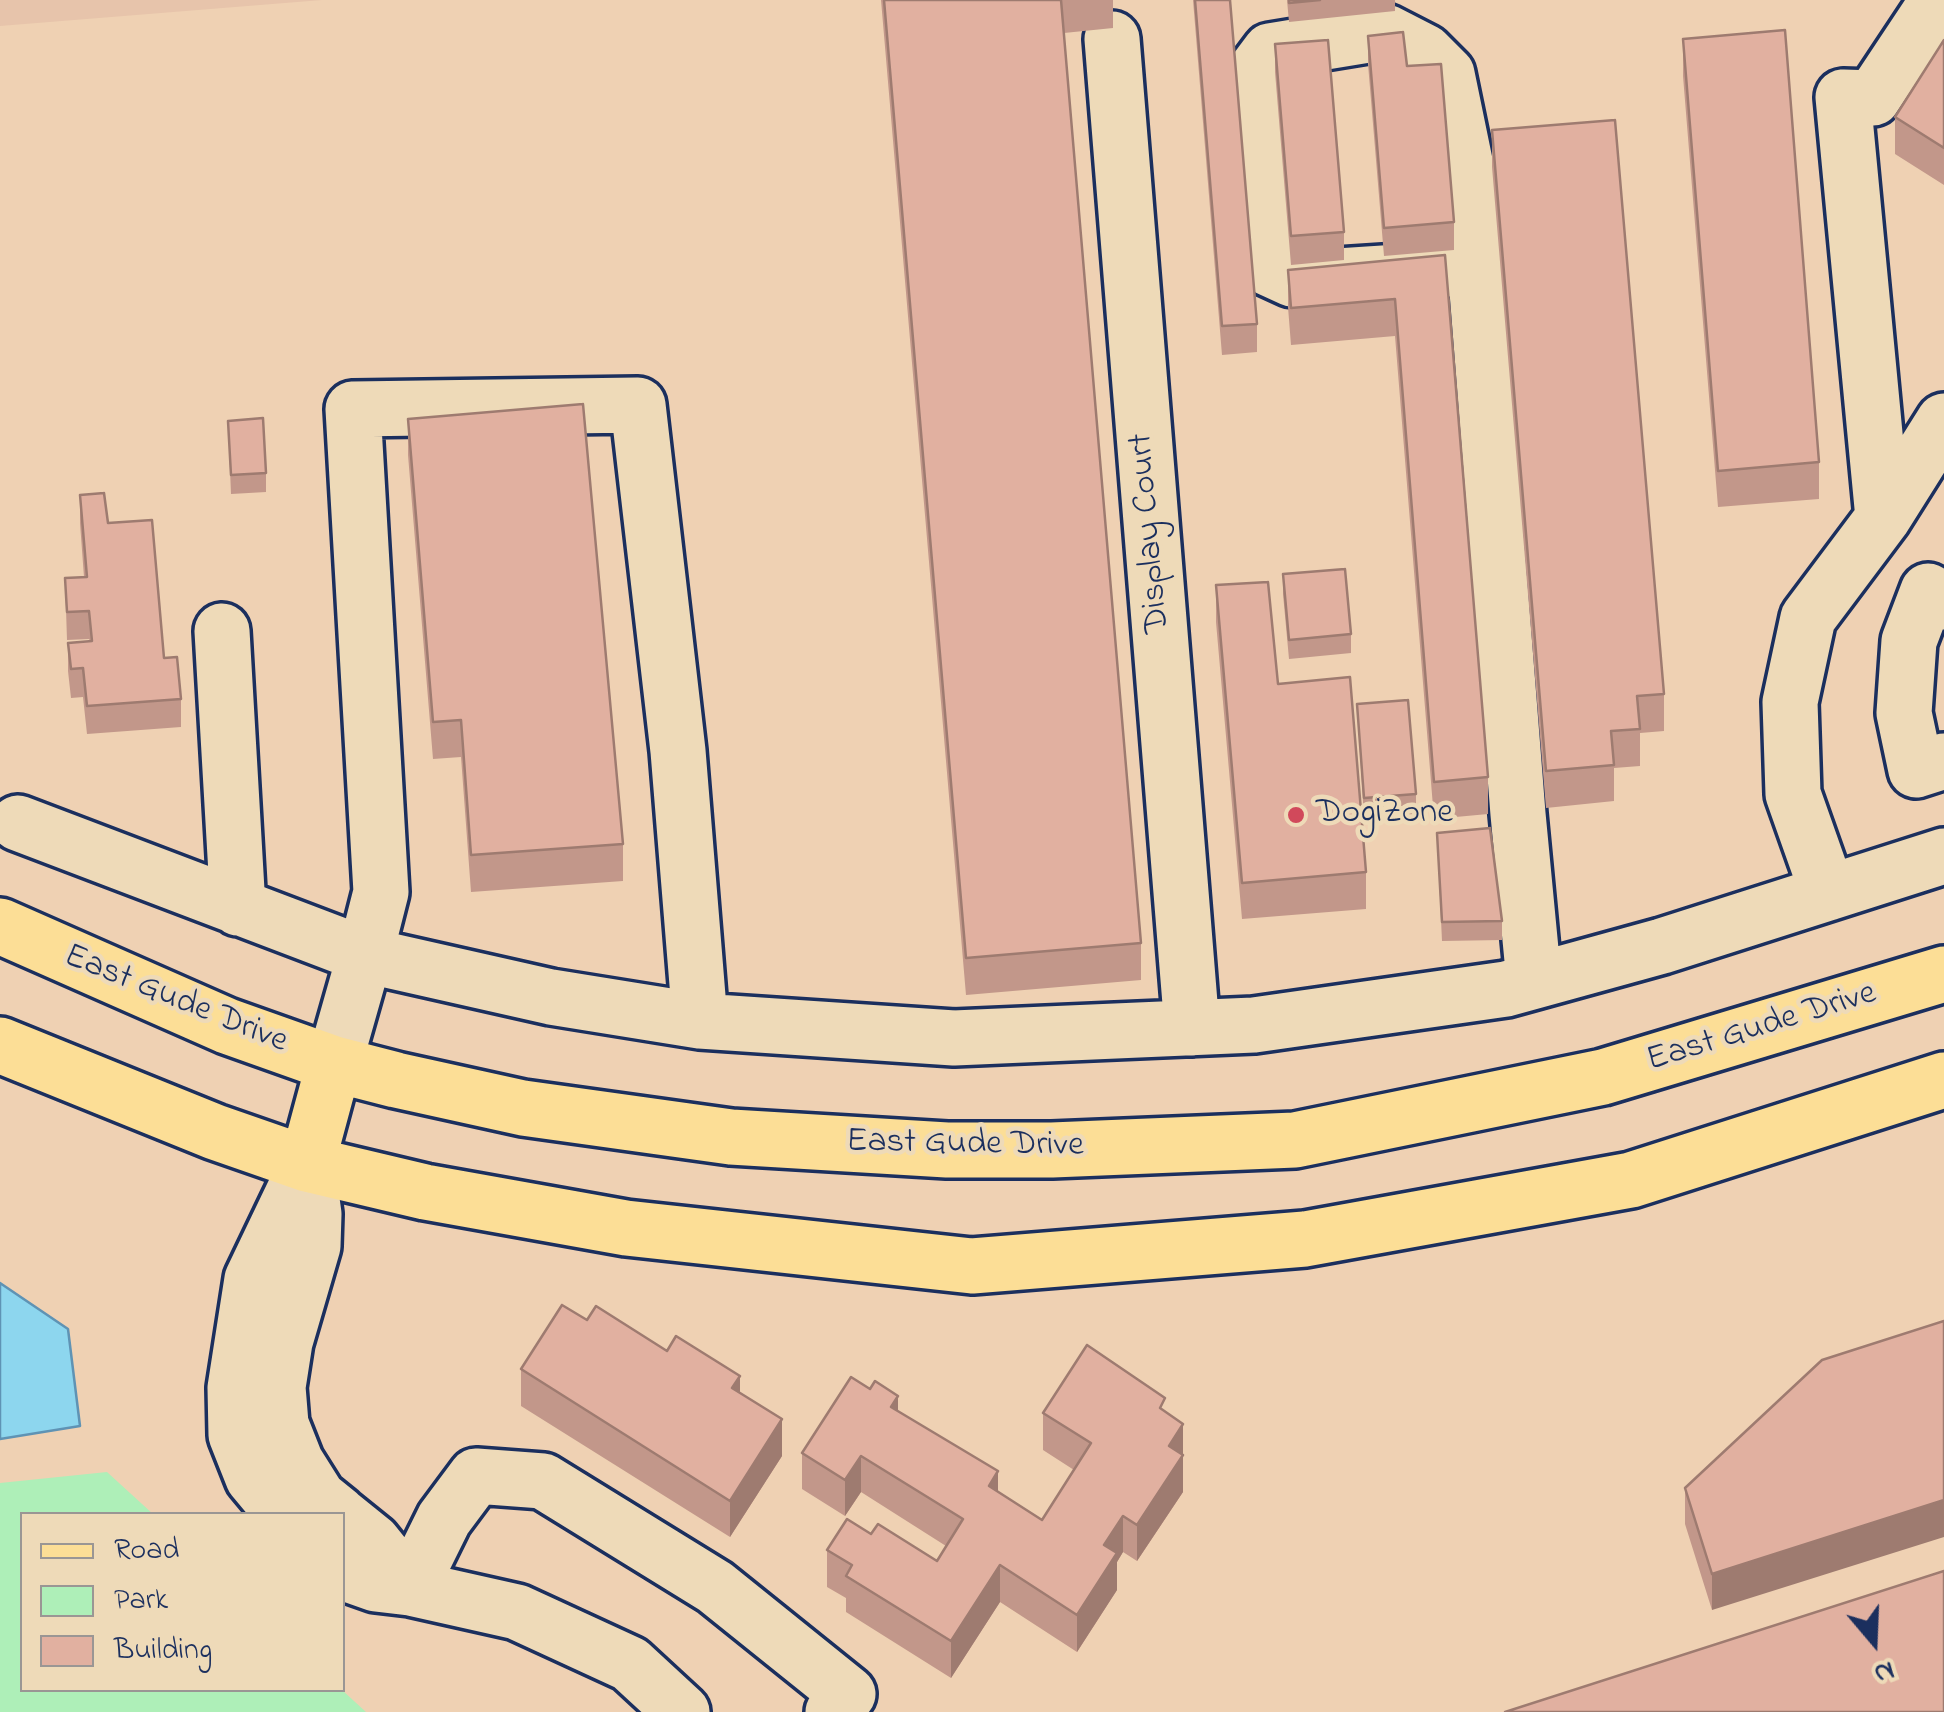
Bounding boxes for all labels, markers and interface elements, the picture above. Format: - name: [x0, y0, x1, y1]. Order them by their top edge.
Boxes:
- street label: Display Court: [1122, 431, 1182, 635]
- place label: DogiZone: [1316, 794, 1453, 836]
- marker: DogiZone: [1285, 804, 1307, 826]
- street label: East Gude Drive: [57, 937, 293, 1065]
- street label: East Gude Drive: [1642, 974, 1882, 1084]
- street label: East Gude Drive: [846, 1123, 1084, 1169]
- legend: [20, 1512, 345, 1692]
- text: Road: [114, 1529, 179, 1573]
- text: Park: [114, 1579, 168, 1623]
- north arrow: [1824, 1592, 1924, 1692]
- text: Building: [114, 1629, 212, 1673]
- text: N: [1868, 1648, 1900, 1693]

